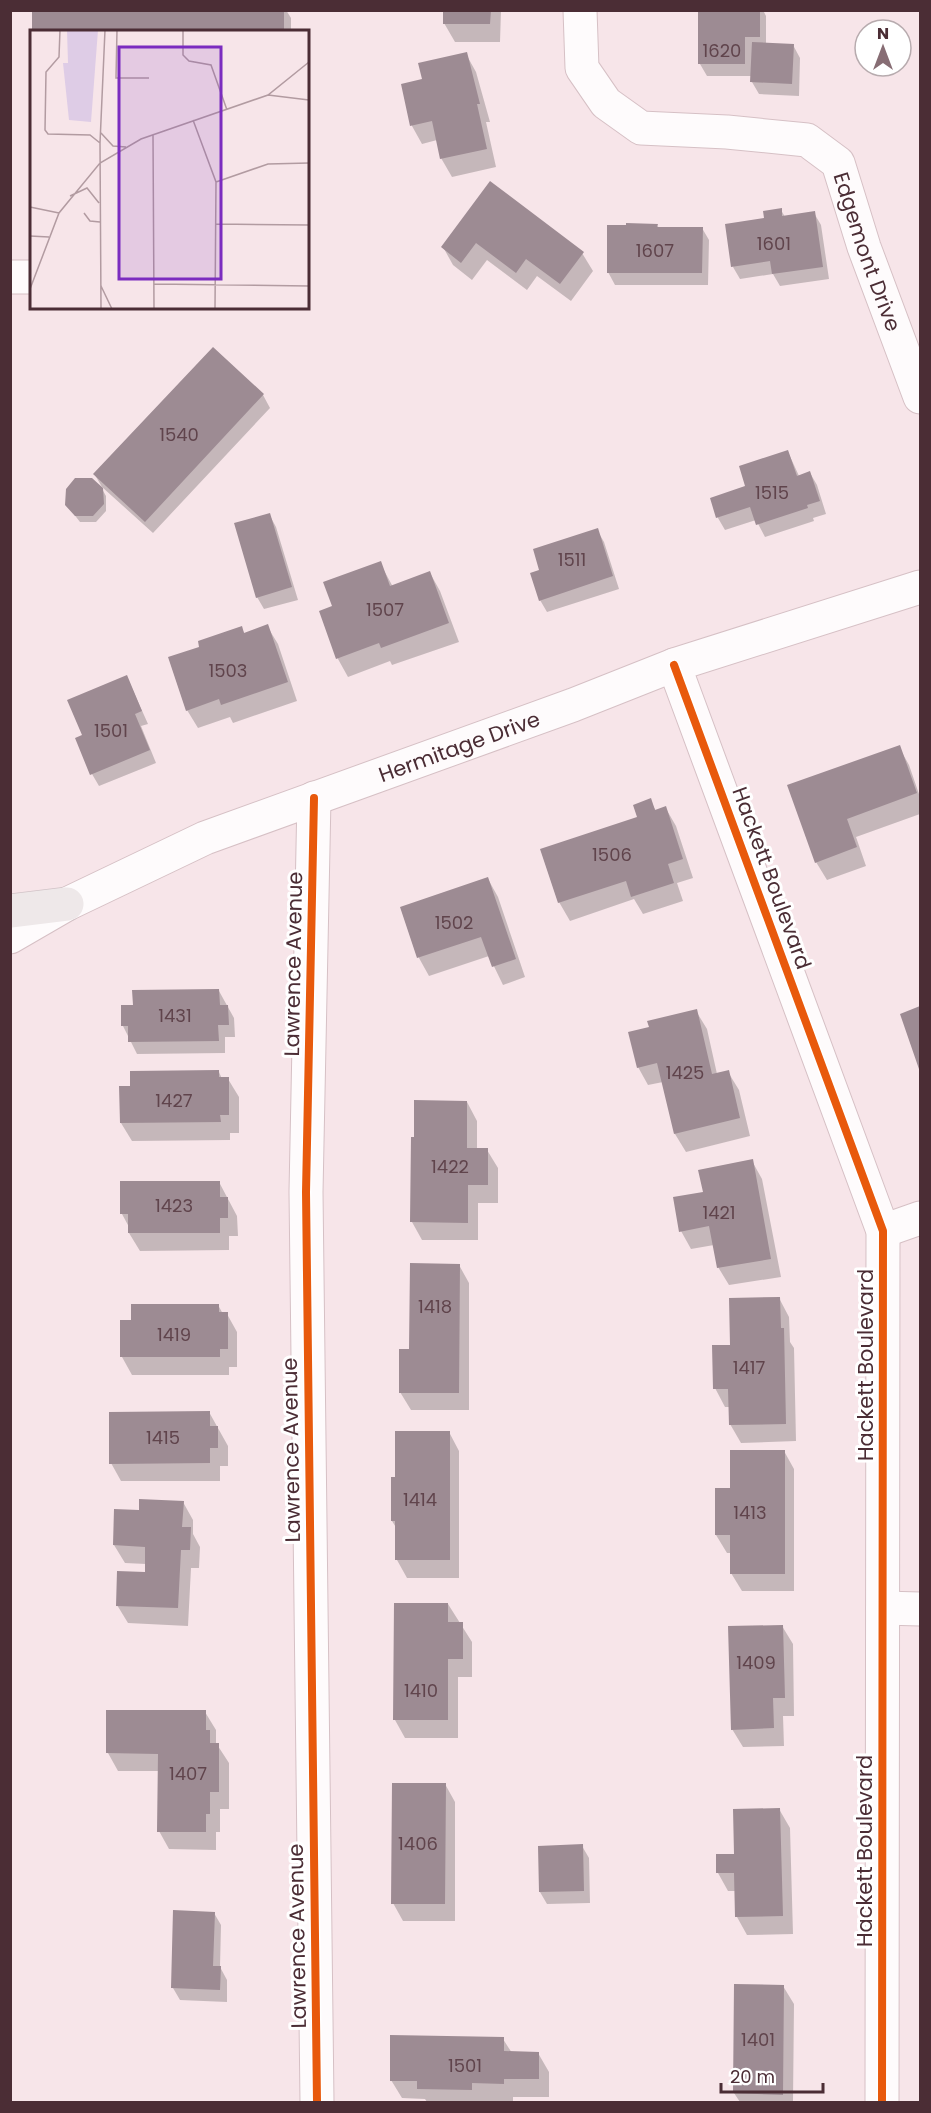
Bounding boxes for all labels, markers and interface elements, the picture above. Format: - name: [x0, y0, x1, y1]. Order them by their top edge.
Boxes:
- north arrow: [853, 18, 913, 78]
- text: N: [877, 22, 889, 45]
- inset map: [30, 30, 309, 309]
- house number: 1620: [703, 38, 741, 63]
- street label: Edgemont Drive: [827, 168, 909, 335]
- house number: 1601: [757, 231, 791, 256]
- house number: 1607: [636, 238, 674, 263]
- house number: 1540: [159, 422, 199, 447]
- house number: 1515: [755, 480, 789, 505]
- house number: 1511: [558, 547, 586, 572]
- house number: 1507: [366, 597, 404, 622]
- house number: 1503: [209, 658, 247, 683]
- street label: Hermitage Drive: [374, 704, 544, 789]
- house number: 1501: [94, 718, 128, 743]
- street label: Hackett Boulevard: [726, 783, 818, 973]
- house number: 1506: [592, 842, 632, 867]
- street label: Lawrence Avenue: [277, 871, 309, 1057]
- house number: 1502: [435, 910, 473, 935]
- house number: 1431: [158, 1003, 192, 1028]
- house number: 1425: [666, 1060, 704, 1085]
- house number: 1427: [155, 1088, 193, 1113]
- house number: 1422: [431, 1154, 469, 1179]
- house number: 1423: [155, 1193, 193, 1218]
- house number: 1421: [702, 1200, 736, 1225]
- street label: Hackett Boulevard: [851, 1269, 880, 1461]
- house number: 1418: [418, 1294, 452, 1319]
- house number: 1419: [157, 1322, 191, 1347]
- house number: 1417: [733, 1355, 766, 1380]
- street label: Lawrence Avenue: [275, 1357, 307, 1543]
- house number: 1415: [146, 1425, 180, 1450]
- house number: 1414: [403, 1487, 437, 1512]
- house number: 1413: [733, 1500, 767, 1525]
- house number: 1409: [736, 1650, 776, 1675]
- house number: 1410: [404, 1678, 438, 1703]
- street label: Hackett Boulevard: [850, 1755, 879, 1947]
- house number: 1407: [169, 1761, 207, 1786]
- house number: 1406: [398, 1831, 438, 1856]
- street label: Lawrence Avenue: [281, 1843, 313, 2029]
- house number: 1401: [741, 2027, 775, 2052]
- house number: 1501: [448, 2053, 482, 2078]
- scale bar: [721, 2056, 823, 2094]
- text: 20 m: [730, 2064, 775, 2089]

